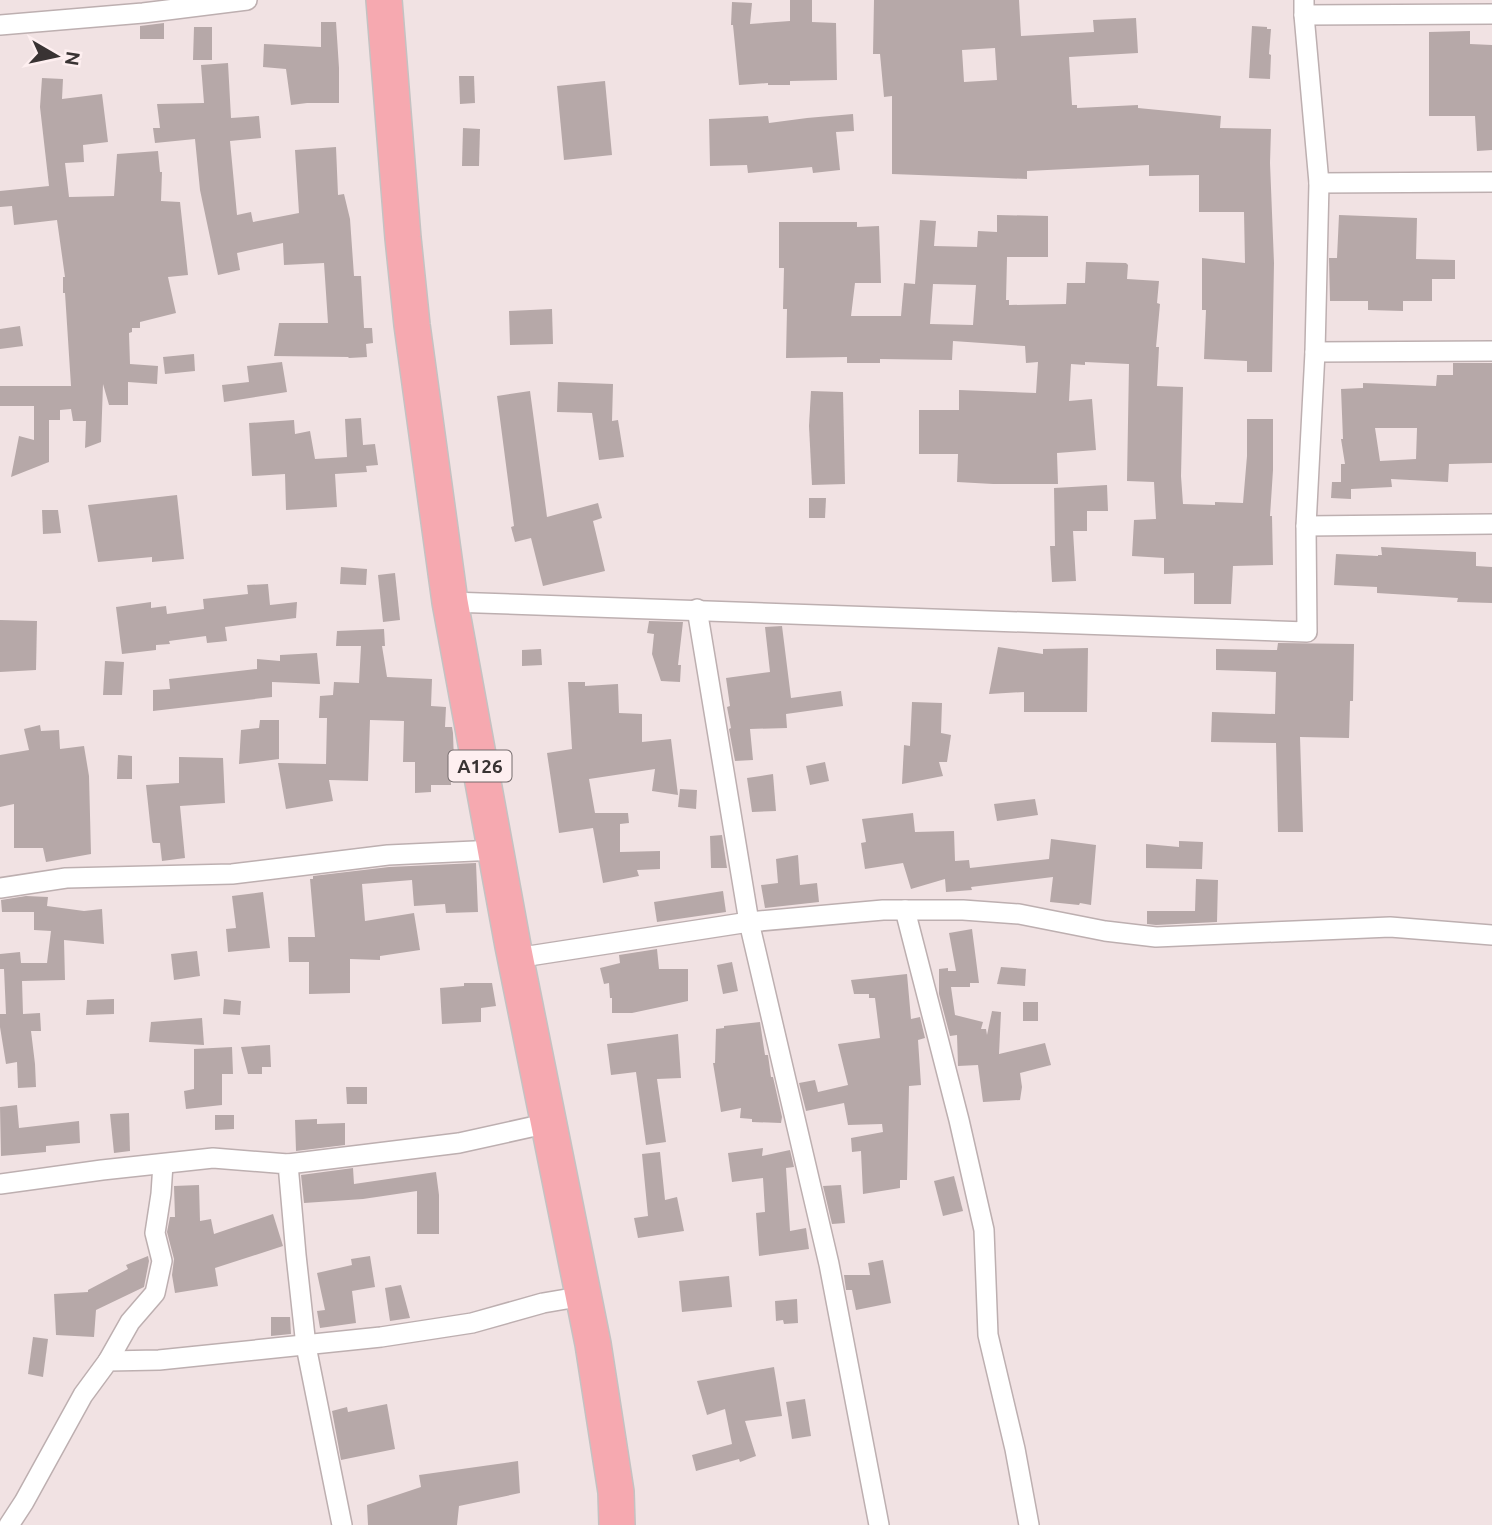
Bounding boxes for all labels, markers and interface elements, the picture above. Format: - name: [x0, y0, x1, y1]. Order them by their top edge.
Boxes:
- north arrow: [21, 21, 91, 91]
- text: N: [61, 50, 85, 67]
- road number: A126: [448, 750, 512, 782]

